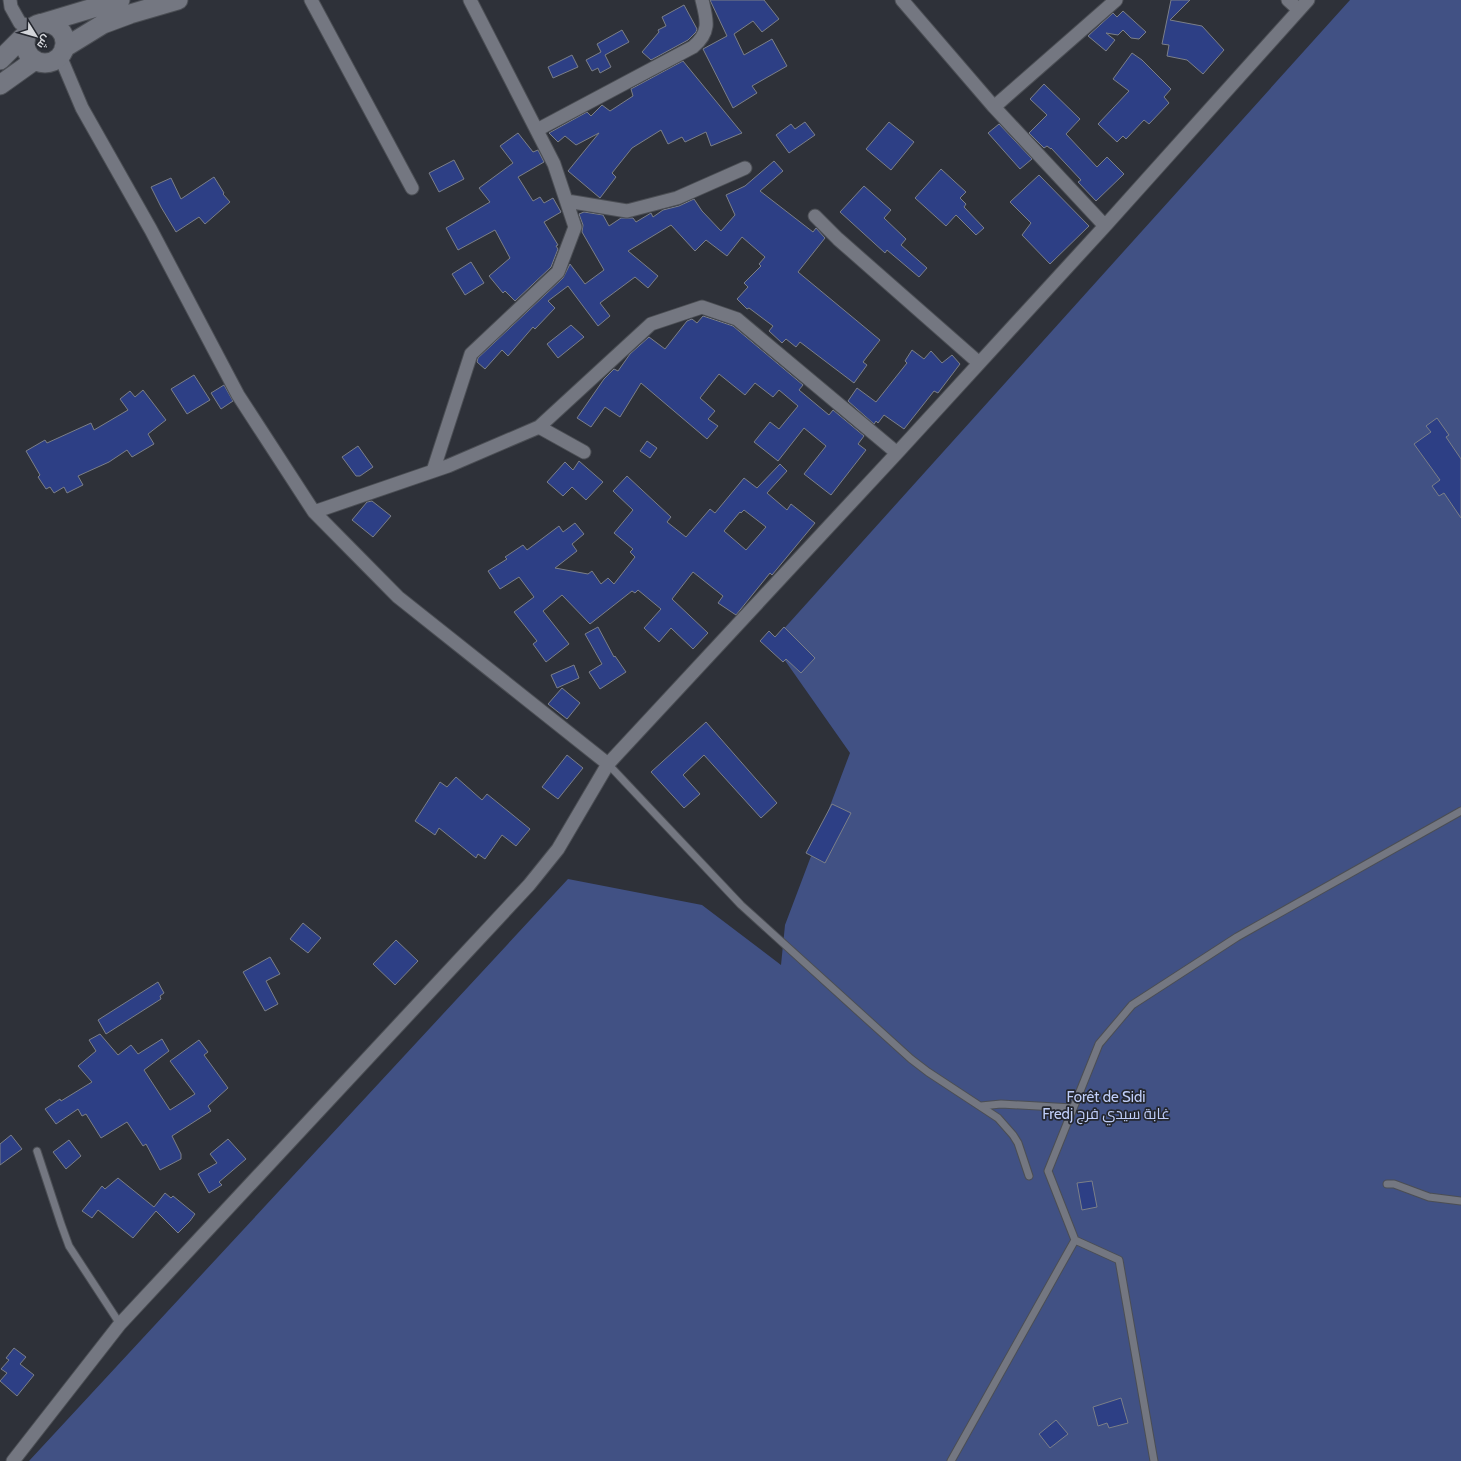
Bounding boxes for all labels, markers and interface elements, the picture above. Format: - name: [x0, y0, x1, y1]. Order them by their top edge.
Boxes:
- north arrow: [16, 16, 56, 56]
- text: ش: [34, 32, 54, 52]
- park label: Forêt de Sidi Fredj غابة سيدي فرج: [1042, 1088, 1170, 1126]

